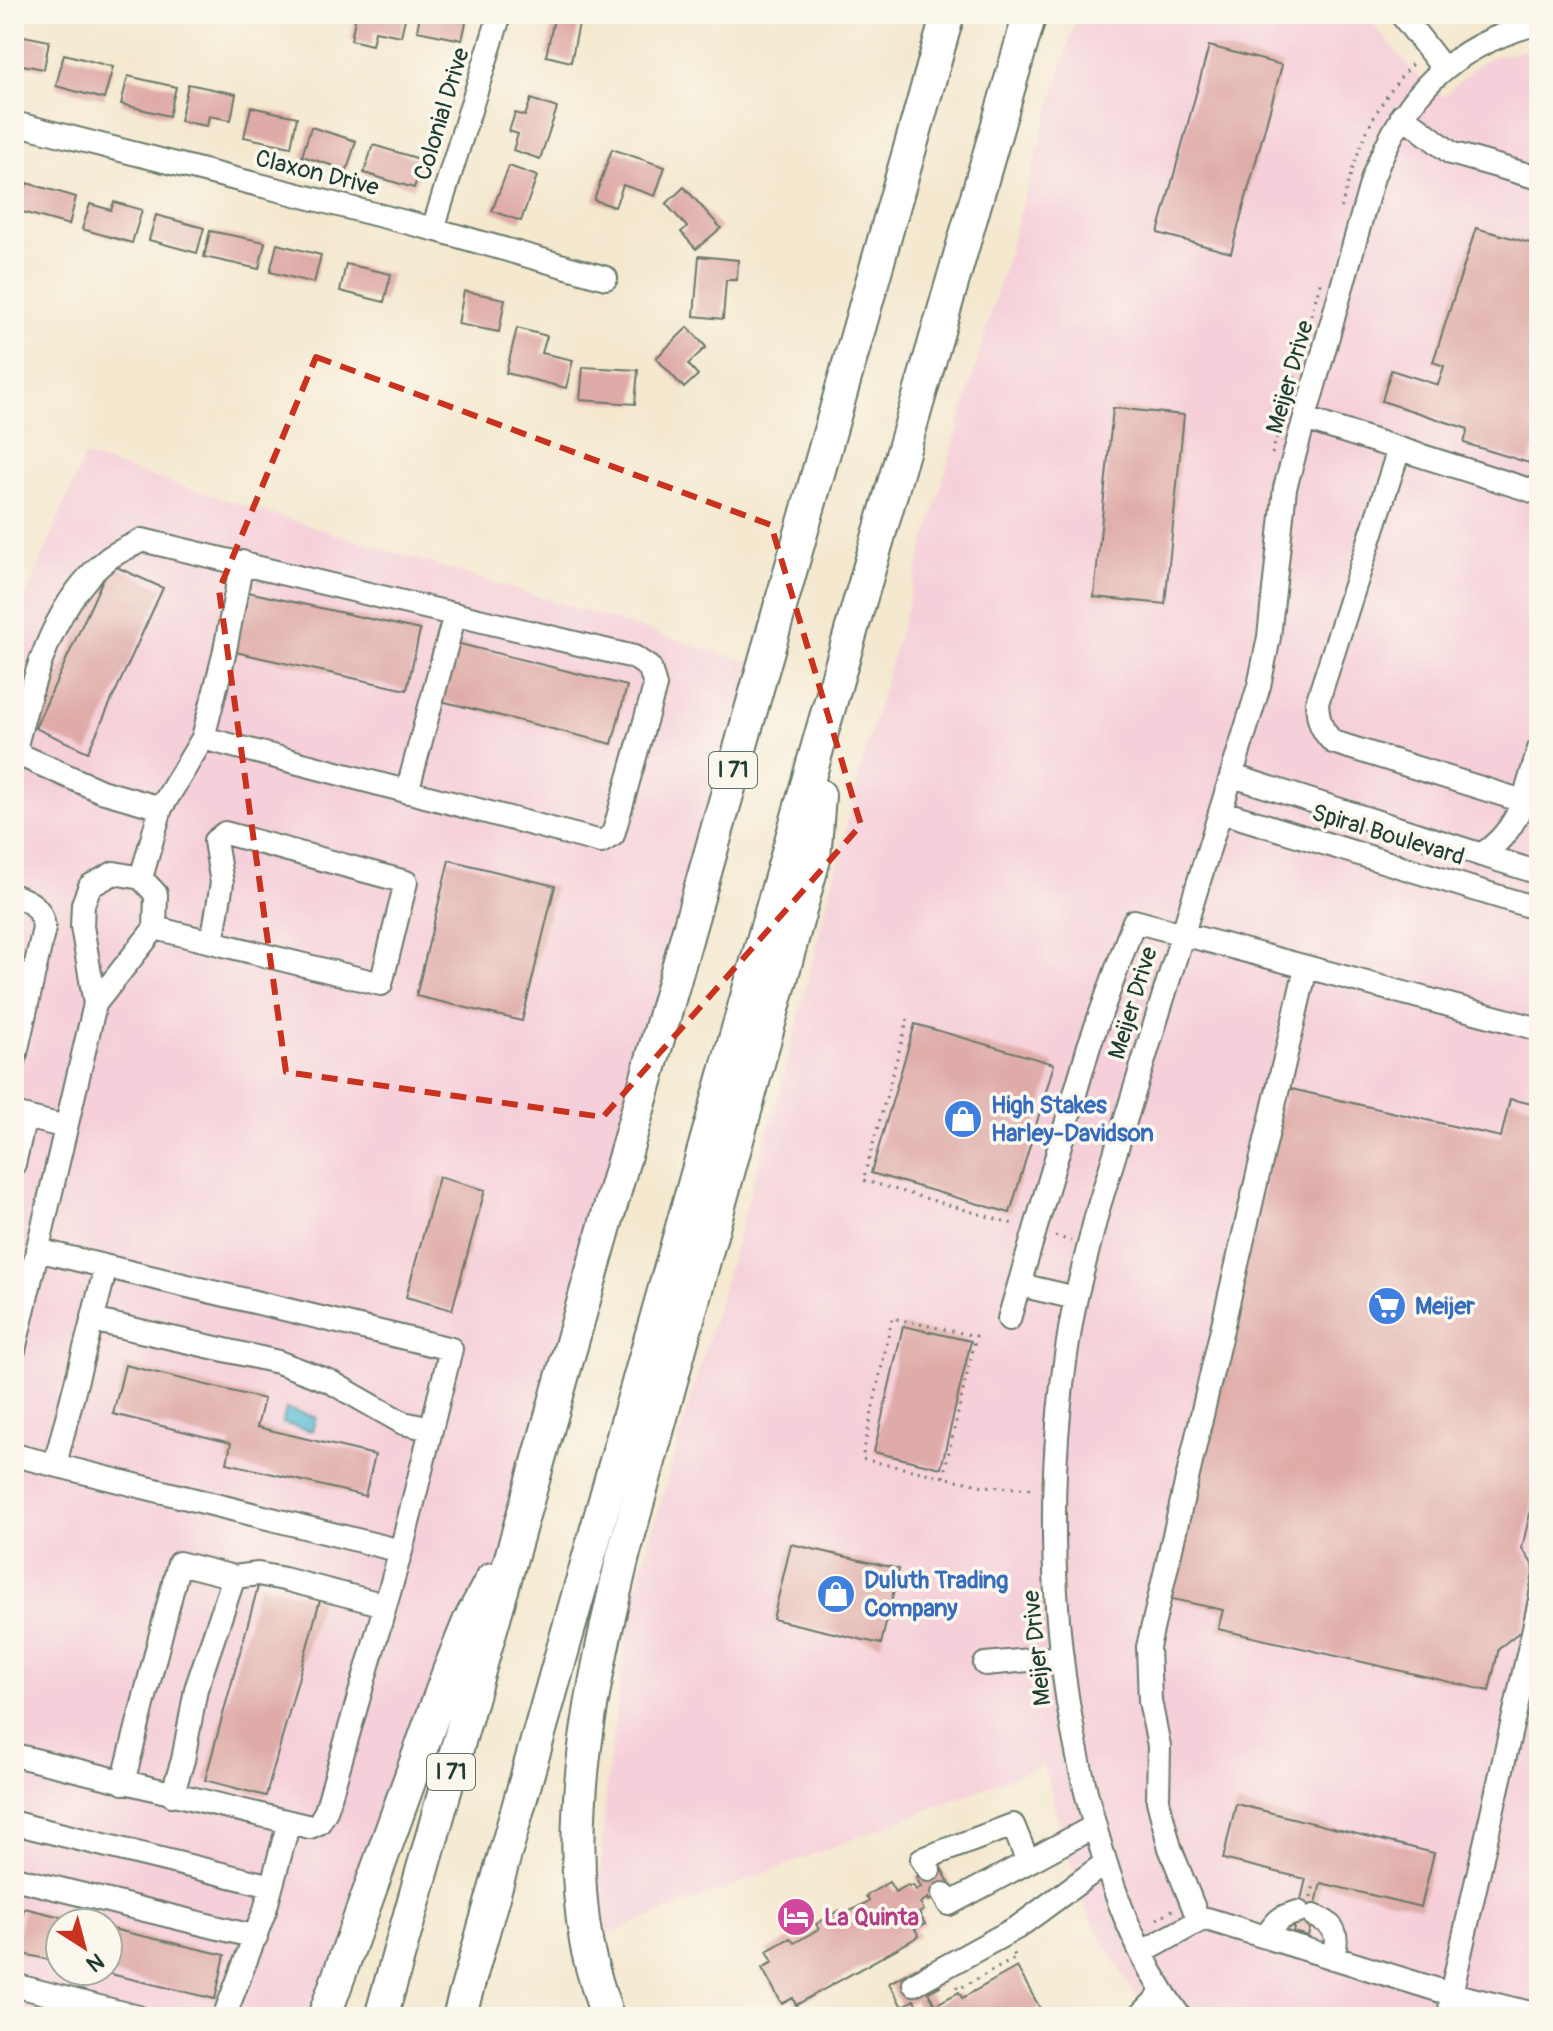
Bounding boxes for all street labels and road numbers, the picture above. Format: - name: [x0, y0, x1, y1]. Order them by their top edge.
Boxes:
- street label: Colonial Drive: [408, 44, 476, 184]
- street label: Claxon Drive: [252, 144, 382, 202]
- street label: Meijer Drive: [1260, 317, 1320, 437]
- road number: I 71: [709, 752, 757, 788]
- street label: Spiral Boulevard: [1308, 798, 1468, 872]
- street label: Meijer Drive: [1102, 943, 1164, 1063]
- street label: Meijer Drive: [1016, 1589, 1057, 1707]
- road number: I 71: [427, 1754, 475, 1790]

